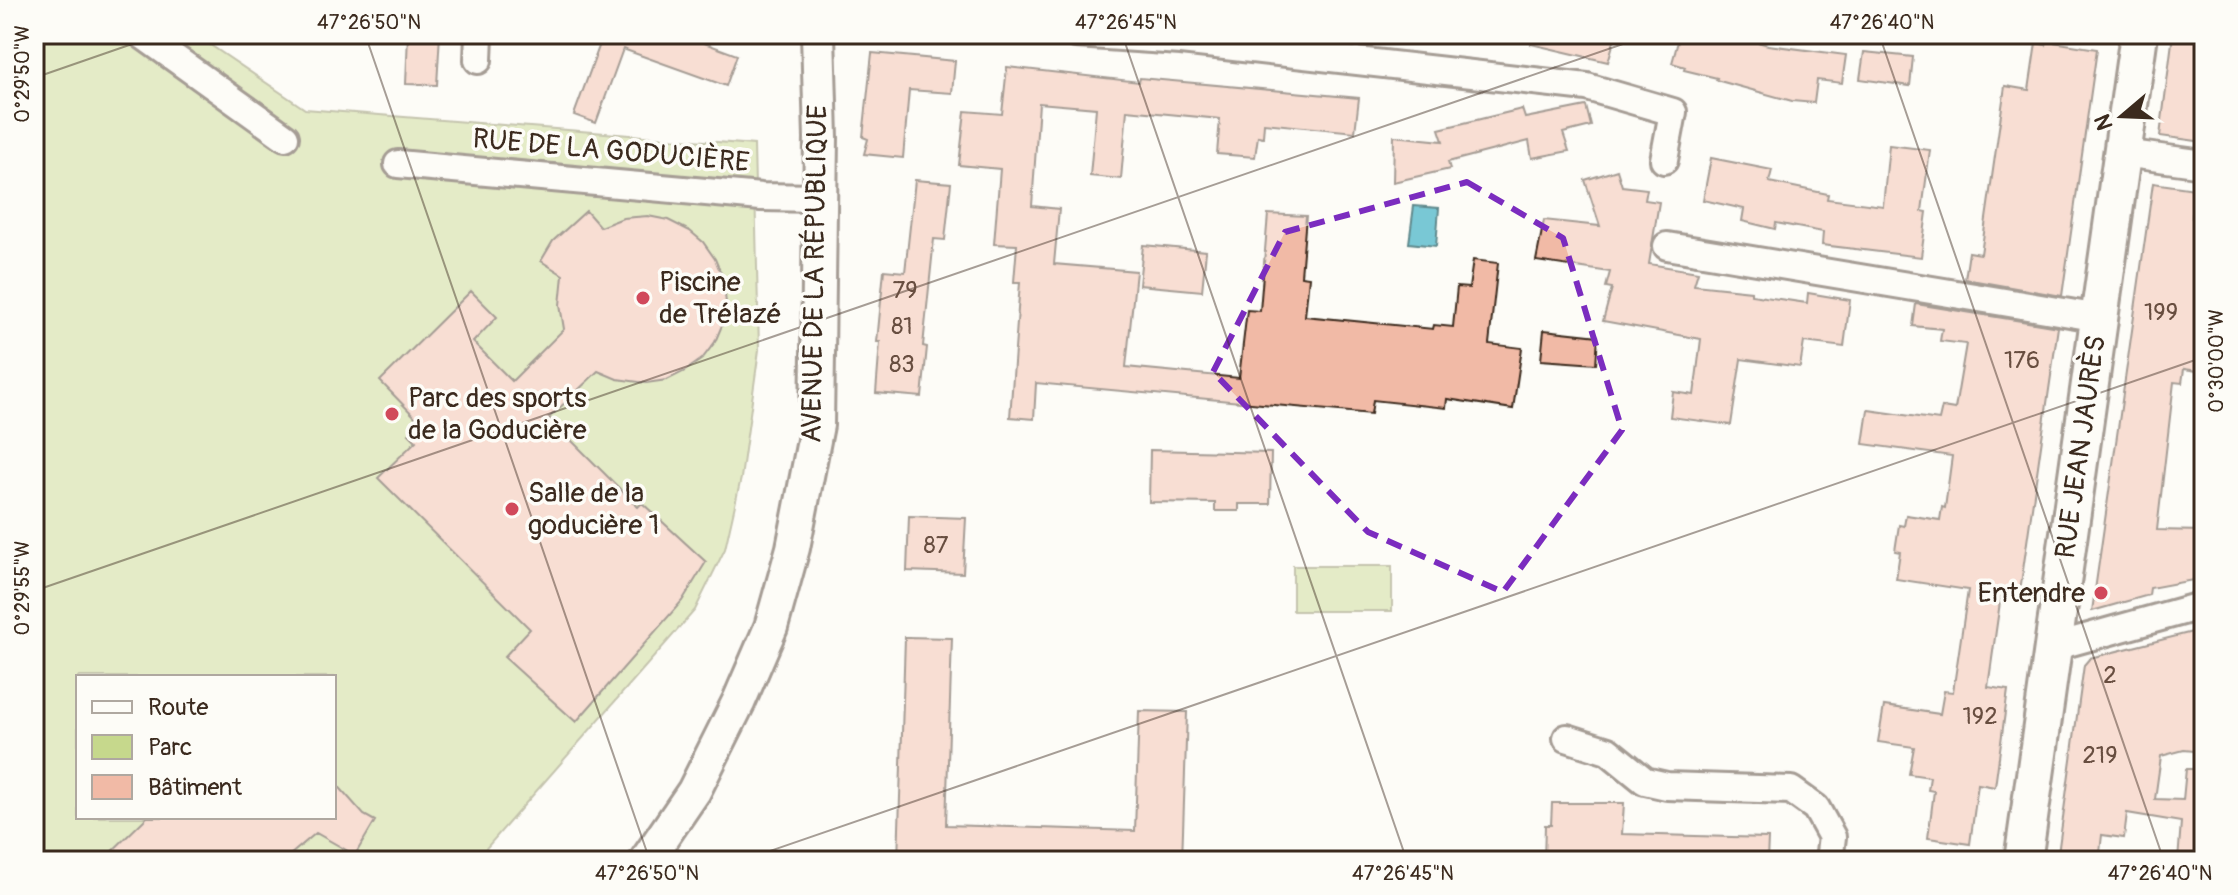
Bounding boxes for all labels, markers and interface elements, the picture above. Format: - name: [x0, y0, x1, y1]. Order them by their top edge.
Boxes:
- text: 47°26'50"N: [317, 10, 421, 35]
- text: 47°26'45"N: [1075, 10, 1177, 35]
- text: 47°26'40"N: [1830, 10, 1934, 35]
- text: 0°29'50"W: [10, 25, 35, 123]
- north arrow: [2082, 76, 2162, 156]
- street label: AVENUE DE LA RÉPUBLIQUE: [795, 105, 835, 443]
- text: N: [2088, 110, 2120, 134]
- street label: RUE DE LA GODUCIÈRE: [471, 121, 751, 181]
- place label: Piscine de Trélazé: [659, 265, 782, 332]
- house number: 79: [892, 276, 918, 305]
- marker: Piscine de Trélazé: [634, 289, 652, 307]
- house number: 199: [2144, 298, 2178, 327]
- text: 0°30'00"W: [2204, 309, 2229, 413]
- house number: 81: [891, 312, 913, 341]
- street label: RUE JEAN JAURÈS: [2048, 333, 2114, 561]
- house number: 176: [2004, 346, 2040, 375]
- house number: 83: [889, 350, 915, 379]
- place label: Parc des sports de la Goducière: [408, 381, 587, 448]
- marker: Parc des sports de la Goducière: [383, 405, 401, 423]
- place label: Salle de la goducière 1: [528, 476, 659, 543]
- marker: Salle de la goducière 1: [503, 500, 521, 518]
- house number: 87: [924, 531, 949, 560]
- text: 0°29'55"W: [10, 541, 35, 635]
- place label: Entendre: [1978, 576, 2085, 611]
- marker: Entendre: [2092, 584, 2110, 602]
- house number: 2: [2103, 661, 2117, 690]
- legend: [76, 675, 336, 819]
- text: Route: [148, 693, 209, 722]
- house number: 192: [1962, 702, 1998, 731]
- text: Parc: [148, 733, 192, 762]
- house number: 219: [2082, 741, 2118, 770]
- text: Bâtiment: [148, 773, 242, 802]
- text: 47°26'50"N: [595, 861, 699, 886]
- text: 47°26'45"N: [1352, 861, 1454, 886]
- text: 47°26'40"N: [2108, 861, 2212, 886]

